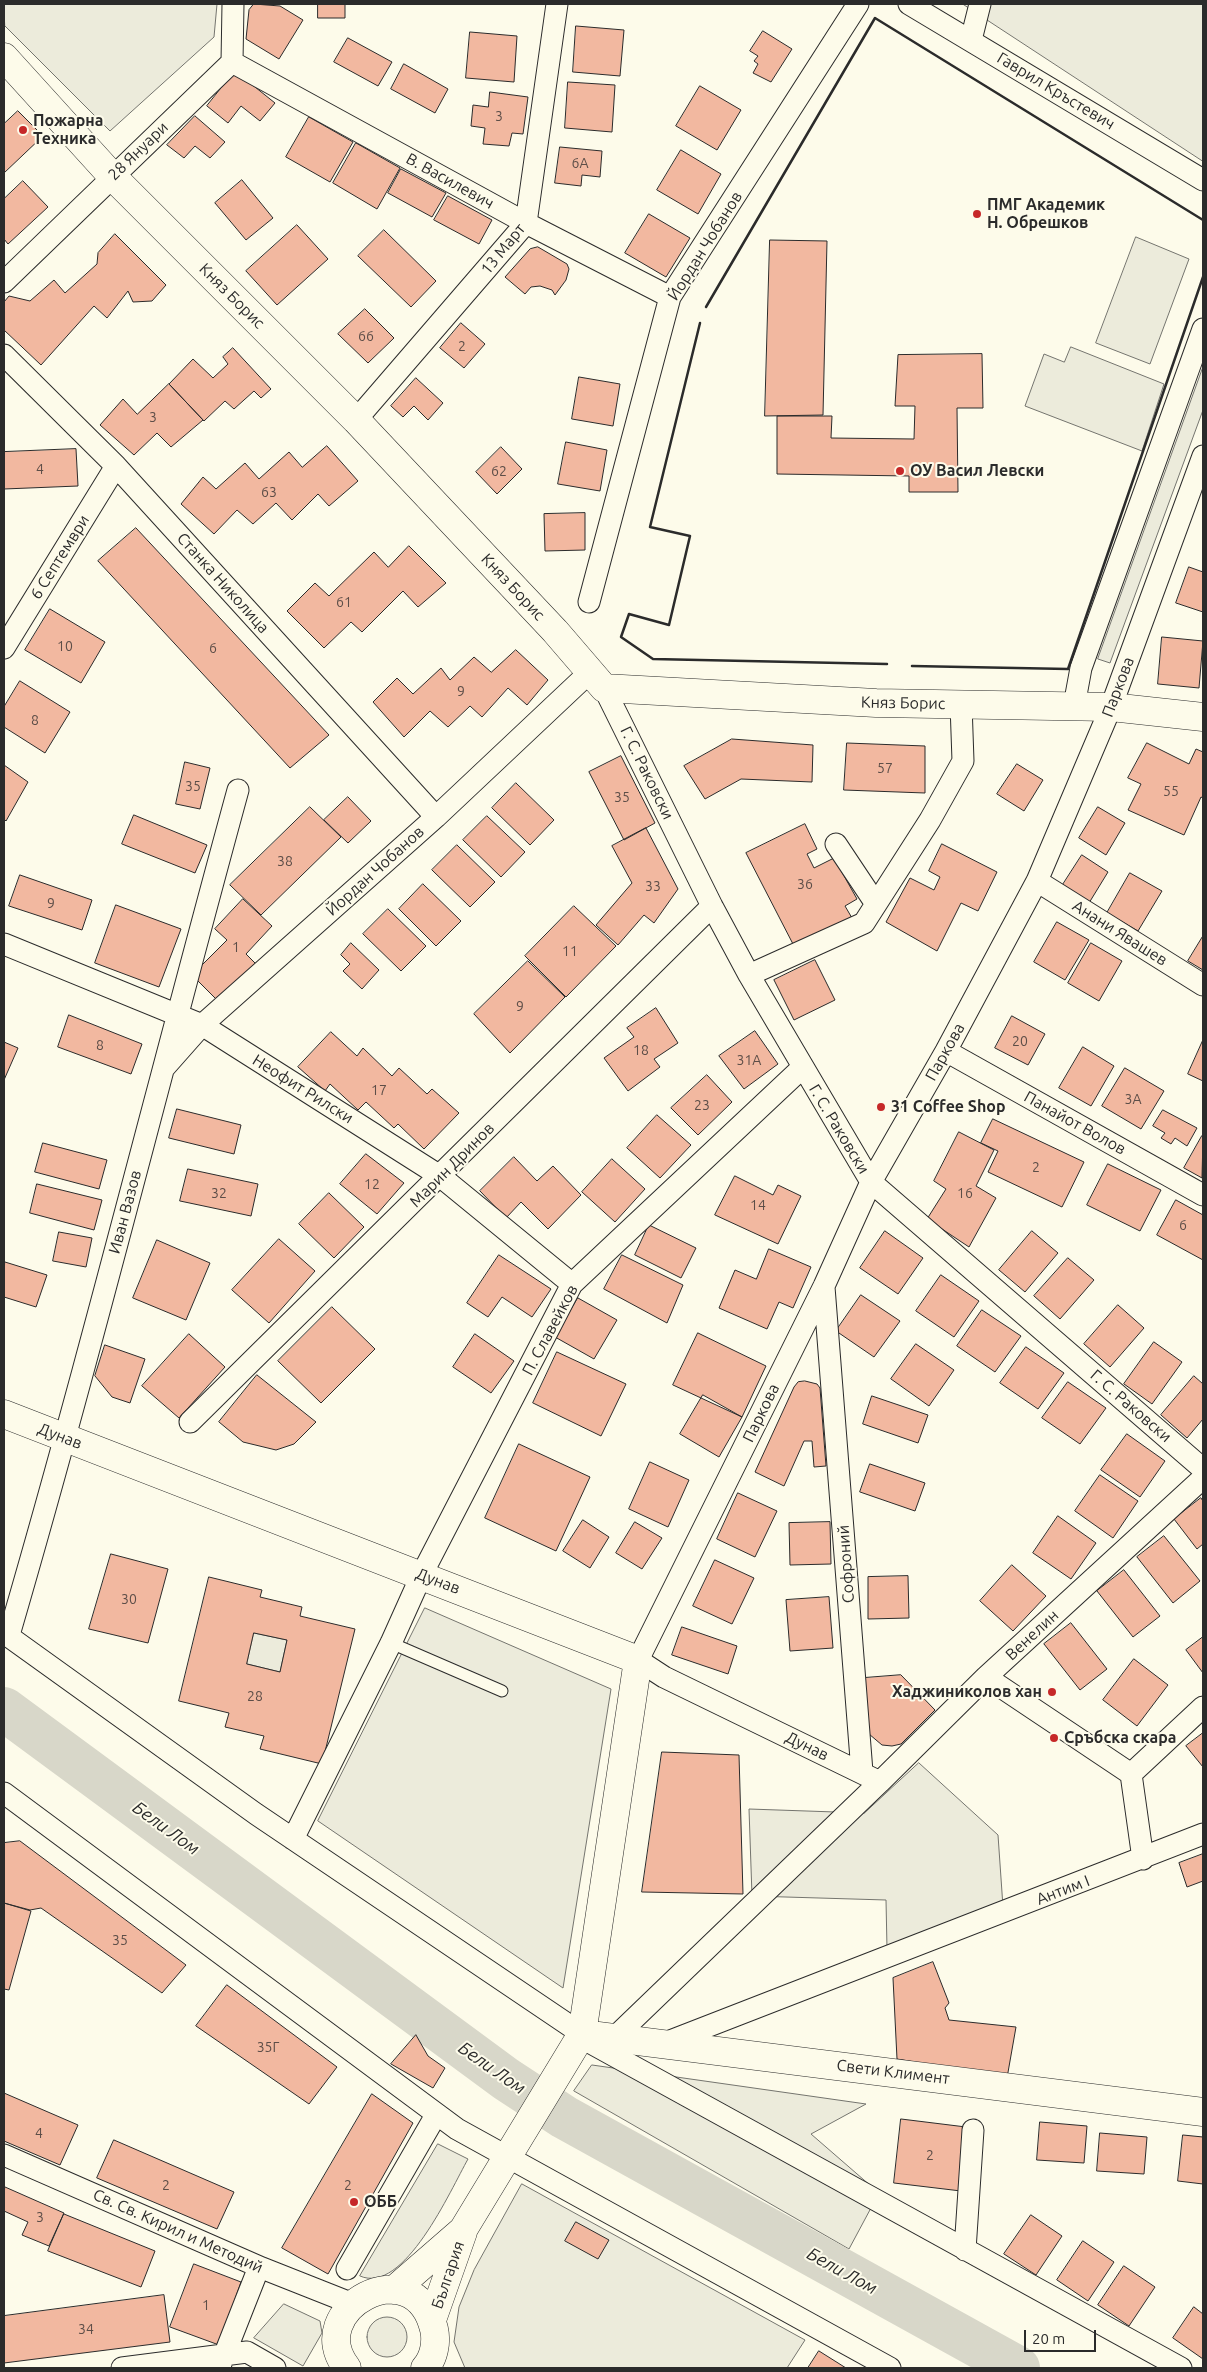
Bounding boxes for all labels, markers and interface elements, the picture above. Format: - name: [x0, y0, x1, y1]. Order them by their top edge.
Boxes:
- street label: Гаврил Кръстевич: [994, 48, 1118, 134]
- house number: 3: [495, 108, 503, 124]
- place label: Пожарна Техника: [33, 111, 103, 149]
- street label: 28 Януари: [104, 118, 172, 184]
- marker: Пожарна Техника: [17, 124, 29, 136]
- street label: В. Василевич: [403, 149, 497, 213]
- house number: 6А: [572, 155, 588, 171]
- street label: Йордан Чобанов: [664, 188, 746, 304]
- place label: ПМГ Академик Н. Обрешков: [987, 195, 1105, 233]
- marker: ПМГ Академик Н. Обрешков: [971, 208, 983, 220]
- street label: 13 Март: [477, 220, 529, 278]
- street label: Княз Борис: [195, 259, 269, 333]
- house number: 66: [358, 328, 374, 344]
- house number: 2: [458, 338, 466, 354]
- house number: 3: [149, 409, 157, 425]
- house number: 4: [36, 461, 44, 477]
- place label: ОУ Васил Левски: [910, 461, 1044, 481]
- house number: 62: [491, 463, 507, 479]
- marker: ОУ Васил Левски: [894, 465, 906, 477]
- house number: 63: [261, 484, 277, 500]
- street label: 6 Септември: [26, 511, 94, 603]
- street label: Станка Николица: [173, 529, 273, 637]
- street label: Княз Борис: [477, 550, 549, 624]
- house number: 61: [336, 594, 352, 610]
- house number: 10: [57, 638, 73, 654]
- house number: 6: [209, 640, 217, 656]
- street label: Паркова: [1098, 654, 1138, 720]
- house number: 9: [457, 683, 465, 699]
- street label: Княз Борис: [861, 693, 945, 713]
- house number: 8: [31, 712, 39, 728]
- street label: Г. С. Раковски: [616, 723, 678, 823]
- house number: 57: [877, 760, 893, 776]
- house number: 35: [185, 778, 201, 794]
- house number: 55: [1163, 783, 1179, 799]
- house number: 35: [614, 789, 630, 805]
- street label: Йордан Чобанов: [322, 822, 428, 920]
- house number: 38: [277, 853, 293, 869]
- house number: 36: [797, 876, 813, 892]
- house number: 33: [645, 878, 661, 894]
- house number: 9: [47, 895, 55, 911]
- street label: Анани Явашев: [1069, 896, 1171, 970]
- house number: 1: [232, 939, 240, 955]
- house number: 11: [562, 943, 578, 959]
- house number: 9: [516, 998, 524, 1014]
- street label: Паркова: [921, 1020, 969, 1084]
- house number: 20: [1012, 1033, 1028, 1049]
- house number: 8: [96, 1037, 104, 1053]
- house number: 18: [633, 1042, 649, 1058]
- street label: Неофит Рилски: [249, 1050, 357, 1128]
- house number: 31А: [737, 1052, 761, 1068]
- street label: Г. С. Раковски: [805, 1081, 873, 1177]
- house number: 17: [371, 1082, 387, 1098]
- street label: Панайот Волов: [1021, 1087, 1129, 1159]
- house number: 3А: [1125, 1091, 1141, 1107]
- house number: 23: [694, 1097, 710, 1113]
- place label: 31 Coffee Shop: [891, 1097, 1006, 1117]
- marker: 31 Coffee Shop: [875, 1101, 887, 1113]
- street label: Марин Дринов: [406, 1119, 498, 1211]
- house number: 2: [1032, 1159, 1040, 1175]
- street label: Иван Вазов: [105, 1168, 145, 1256]
- house number: 12: [364, 1176, 380, 1192]
- house number: 32: [211, 1185, 227, 1201]
- house number: 16: [957, 1185, 973, 1201]
- house number: 14: [750, 1197, 766, 1213]
- house number: 6: [1179, 1217, 1187, 1233]
- street label: П. Славейков: [518, 1282, 582, 1378]
- street label: Г. С. Раковски: [1087, 1366, 1175, 1446]
- street label: Паркова: [739, 1380, 783, 1446]
- street label: Дунав: [35, 1419, 85, 1453]
- street label: Софроний: [834, 1524, 858, 1604]
- street label: Дунав: [413, 1564, 463, 1598]
- house number: 30: [121, 1591, 137, 1607]
- street label: Венелин: [1002, 1606, 1062, 1664]
- place label: Хаджиниколов хан: [892, 1682, 1042, 1702]
- marker: Хаджиниколов хан: [1046, 1686, 1058, 1698]
- house number: 28: [247, 1688, 263, 1704]
- street label: Дунав: [782, 1727, 832, 1765]
- place label: Сръбска скара: [1064, 1728, 1176, 1748]
- marker: Сръбска скара: [1048, 1732, 1060, 1744]
- water label: Бели Лом: [128, 1797, 204, 1859]
- street label: Антим I: [1034, 1871, 1092, 1909]
- house number: 35: [112, 1932, 128, 1948]
- water label: Бели Лом: [454, 2037, 530, 2099]
- house number: 35Г: [257, 2039, 279, 2055]
- street label: Свети Климент: [835, 2056, 951, 2088]
- house number: 4: [35, 2125, 43, 2141]
- house number: 2: [926, 2147, 934, 2163]
- house number: 2: [162, 2177, 170, 2193]
- house number: 2: [344, 2177, 352, 2193]
- street label: Св. Св. Кирил и Методий: [90, 2185, 266, 2277]
- place label: ОББ: [364, 2192, 397, 2212]
- marker: ОББ: [348, 2196, 360, 2208]
- house number: 3: [36, 2209, 44, 2225]
- street label: България: [427, 2239, 469, 2311]
- water label: Бели Лом: [803, 2243, 881, 2299]
- house number: 1: [202, 2297, 210, 2313]
- scale bar: [1027, 2320, 1100, 2352]
- house number: 34: [78, 2321, 94, 2337]
- text: 20 m: [1032, 2330, 1065, 2347]

